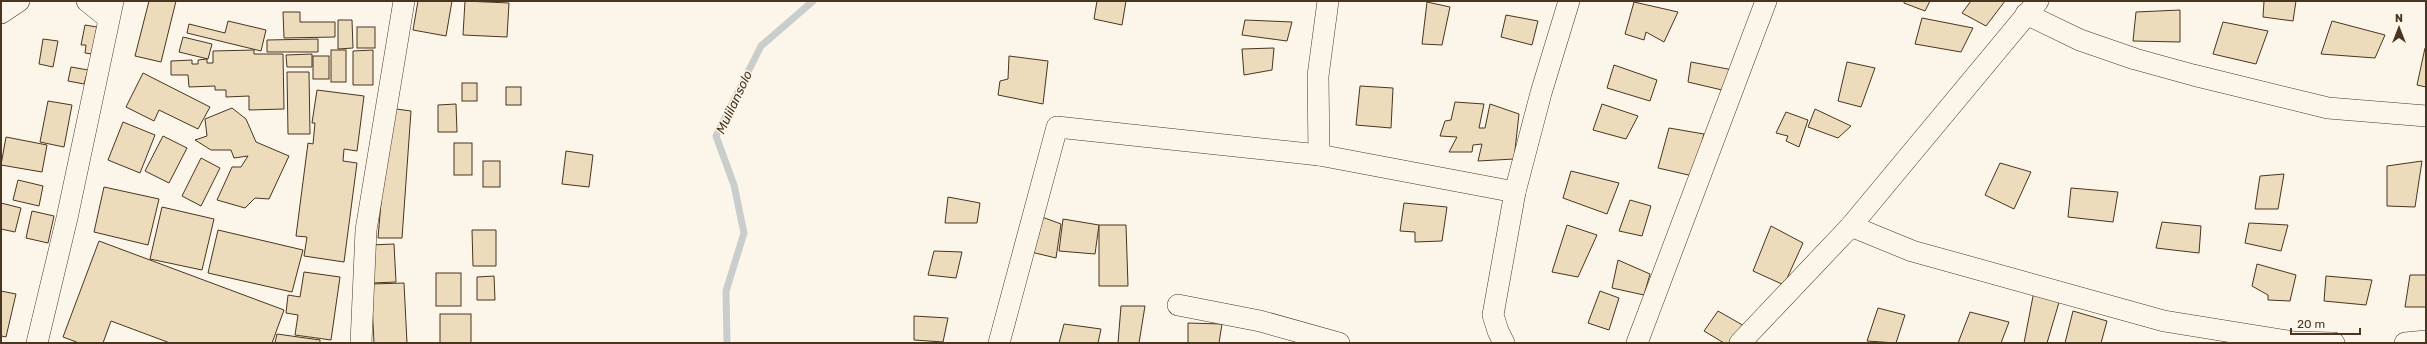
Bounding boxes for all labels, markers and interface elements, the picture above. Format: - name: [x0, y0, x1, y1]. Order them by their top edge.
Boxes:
- north arrow: [2379, 8, 2419, 48]
- text: N: [2395, 12, 2403, 25]
- water label: Mulilansolo: [713, 68, 755, 136]
- scale bar: [2291, 310, 2360, 336]
- text: 20 m: [2297, 317, 2325, 331]

